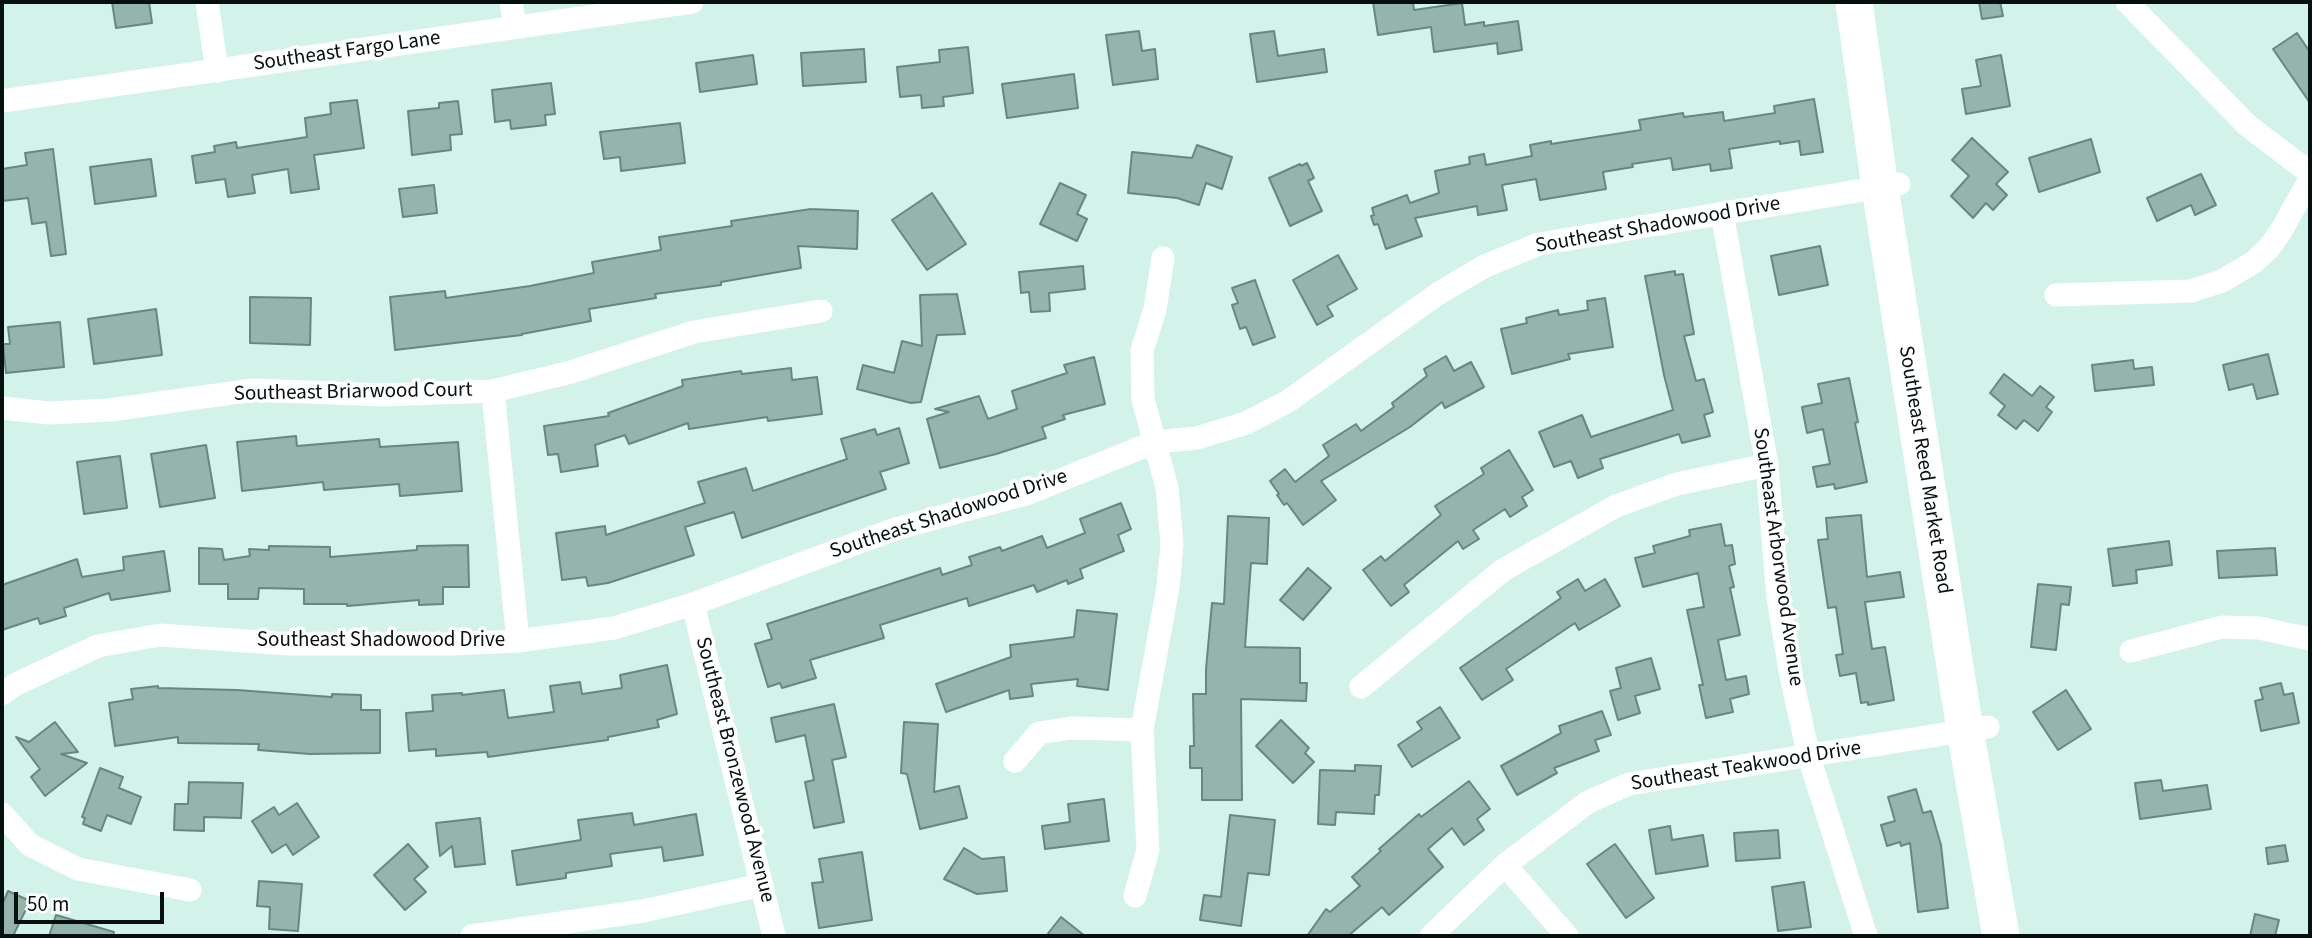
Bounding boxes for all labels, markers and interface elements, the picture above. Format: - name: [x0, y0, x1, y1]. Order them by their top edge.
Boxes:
- street label: Southeast Fargo Lane: [252, 26, 442, 78]
- street label: Southeast Shadowood Drive: [1534, 192, 1782, 260]
- street label: Southeast Reed Market Road: [1892, 344, 1956, 596]
- street label: Southeast Briarwood Court: [233, 378, 473, 408]
- street label: Southeast Arborwood Avenue: [1746, 426, 1808, 688]
- street label: Southeast Shadowood Drive: [827, 465, 1071, 565]
- street label: Southeast Shadowood Drive: [257, 628, 505, 654]
- street label: Southeast Bronzewood Avenue: [689, 635, 779, 905]
- street label: Southeast Teakwood Drive: [1629, 736, 1863, 798]
- scale bar: [18, 878, 168, 922]
- text: 50 m: [27, 889, 69, 919]

